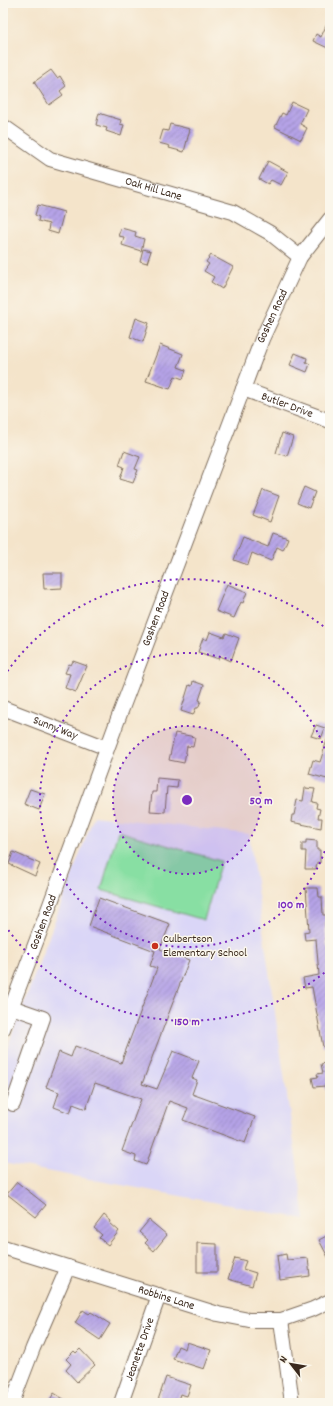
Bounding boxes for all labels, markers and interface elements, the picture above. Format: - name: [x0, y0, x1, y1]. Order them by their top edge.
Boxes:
- street label: Oak Hill Lane: [123, 173, 184, 205]
- street label: Goshen Road: [253, 286, 292, 346]
- street label: Butler Drive: [259, 388, 315, 422]
- street label: Goshen Road: [138, 588, 174, 649]
- street label: Sunny Way: [30, 712, 81, 745]
- centre of rings: [180, 793, 194, 807]
- text: 50 m: [249, 793, 273, 810]
- street label: Goshen Road: [25, 892, 61, 953]
- text: 100 m: [278, 897, 304, 914]
- place label: Culbertson Elementary School: [163, 931, 247, 962]
- marker: Culbertson Elementary School: [150, 941, 160, 951]
- text: 150 m: [174, 1014, 200, 1031]
- street label: Robbins Lane: [136, 1281, 197, 1315]
- street label: Jeanette Drive: [121, 1315, 159, 1383]
- north arrow: [271, 1344, 311, 1384]
- text: N: [276, 1353, 293, 1366]

